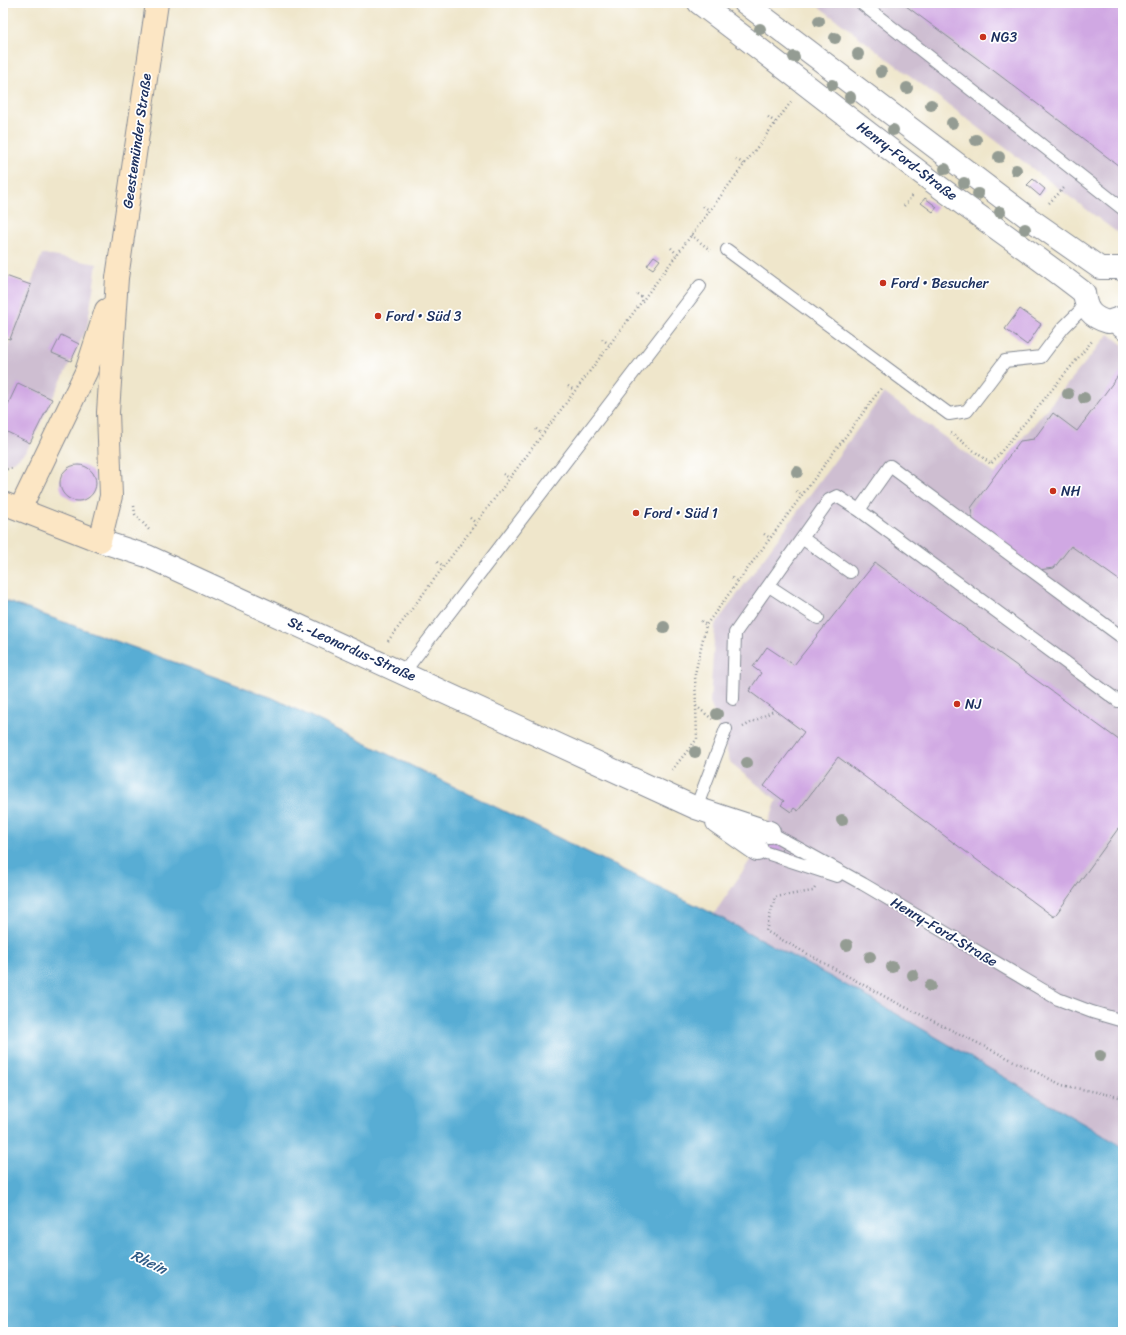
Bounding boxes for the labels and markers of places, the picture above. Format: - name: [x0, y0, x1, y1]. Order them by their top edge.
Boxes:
- place label: NG3: [991, 25, 1017, 50]
- marker: NG3: [978, 32, 988, 42]
- place label: Ford • Besucher: [891, 271, 989, 296]
- marker: Ford • Besucher: [878, 278, 888, 288]
- place label: Ford • Süd 3: [386, 304, 462, 329]
- marker: Ford • Süd 3: [373, 311, 383, 321]
- place label: NH: [1061, 479, 1081, 504]
- marker: NH: [1048, 486, 1058, 496]
- place label: Ford • Süd 1: [644, 501, 718, 526]
- marker: Ford • Süd 1: [631, 508, 641, 518]
- place label: NJ: [965, 692, 982, 717]
- marker: NJ: [952, 699, 962, 709]

